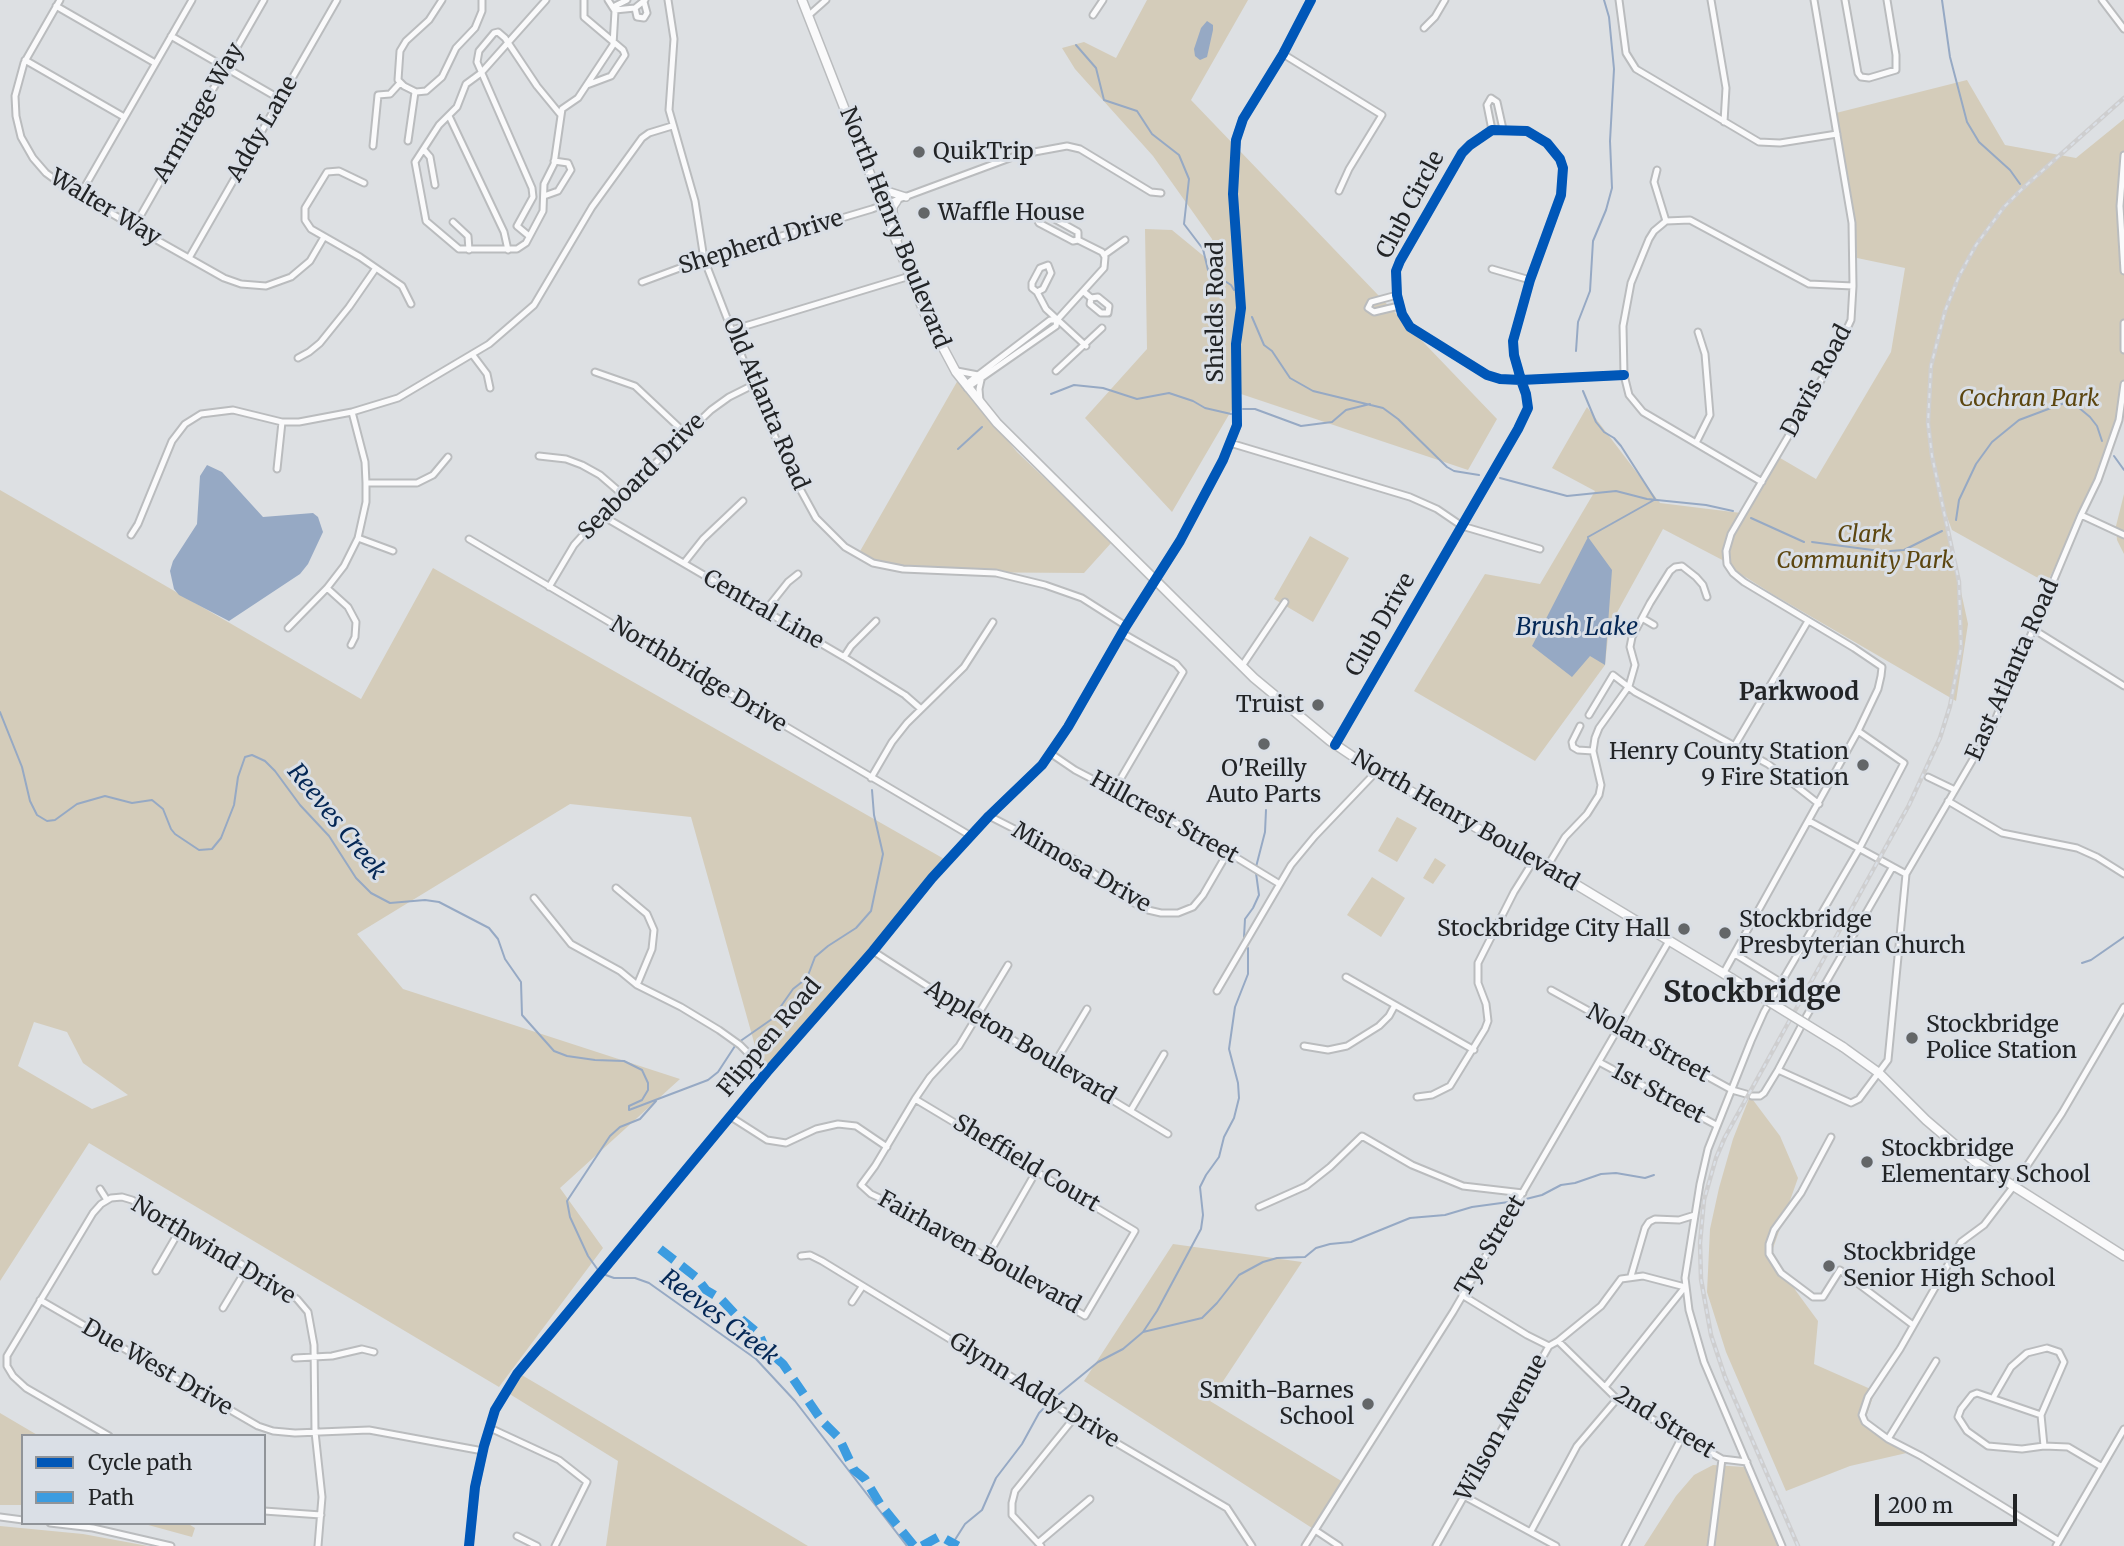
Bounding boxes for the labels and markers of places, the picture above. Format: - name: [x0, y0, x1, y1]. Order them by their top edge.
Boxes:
- place label: QuikTrip: [933, 138, 1034, 166]
- marker: QuikTrip: [911, 144, 927, 160]
- place label: Waffle House: [938, 199, 1084, 227]
- marker: Waffle House: [916, 205, 932, 221]
- place label: Truist: [1236, 691, 1304, 719]
- marker: Truist: [1310, 697, 1326, 713]
- marker: O'Reilly Auto Parts: [1256, 736, 1272, 752]
- place label: Henry County Station 9 Fire Station: [1609, 738, 1849, 792]
- place label: O'Reilly Auto Parts: [1207, 755, 1321, 809]
- marker: Henry County Station 9 Fire Station: [1855, 757, 1871, 773]
- place label: Stockbridge Presbyterian Church: [1739, 906, 1965, 960]
- place label: Stockbridge City Hall: [1437, 915, 1670, 943]
- marker: Stockbridge City Hall: [1676, 921, 1692, 937]
- marker: Stockbridge Presbyterian Church: [1717, 925, 1733, 941]
- place label: Stockbridge Police Station: [1926, 1011, 2077, 1065]
- marker: Stockbridge Police Station: [1904, 1030, 1920, 1046]
- place label: Stockbridge Elementary School: [1881, 1135, 2090, 1189]
- marker: Stockbridge Elementary School: [1859, 1154, 1875, 1170]
- place label: Stockbridge Senior High School: [1843, 1239, 2055, 1293]
- marker: Stockbridge Senior High School: [1821, 1258, 1837, 1274]
- place label: Smith-Barnes School: [1199, 1377, 1354, 1431]
- marker: Smith-Barnes School: [1360, 1396, 1376, 1412]

